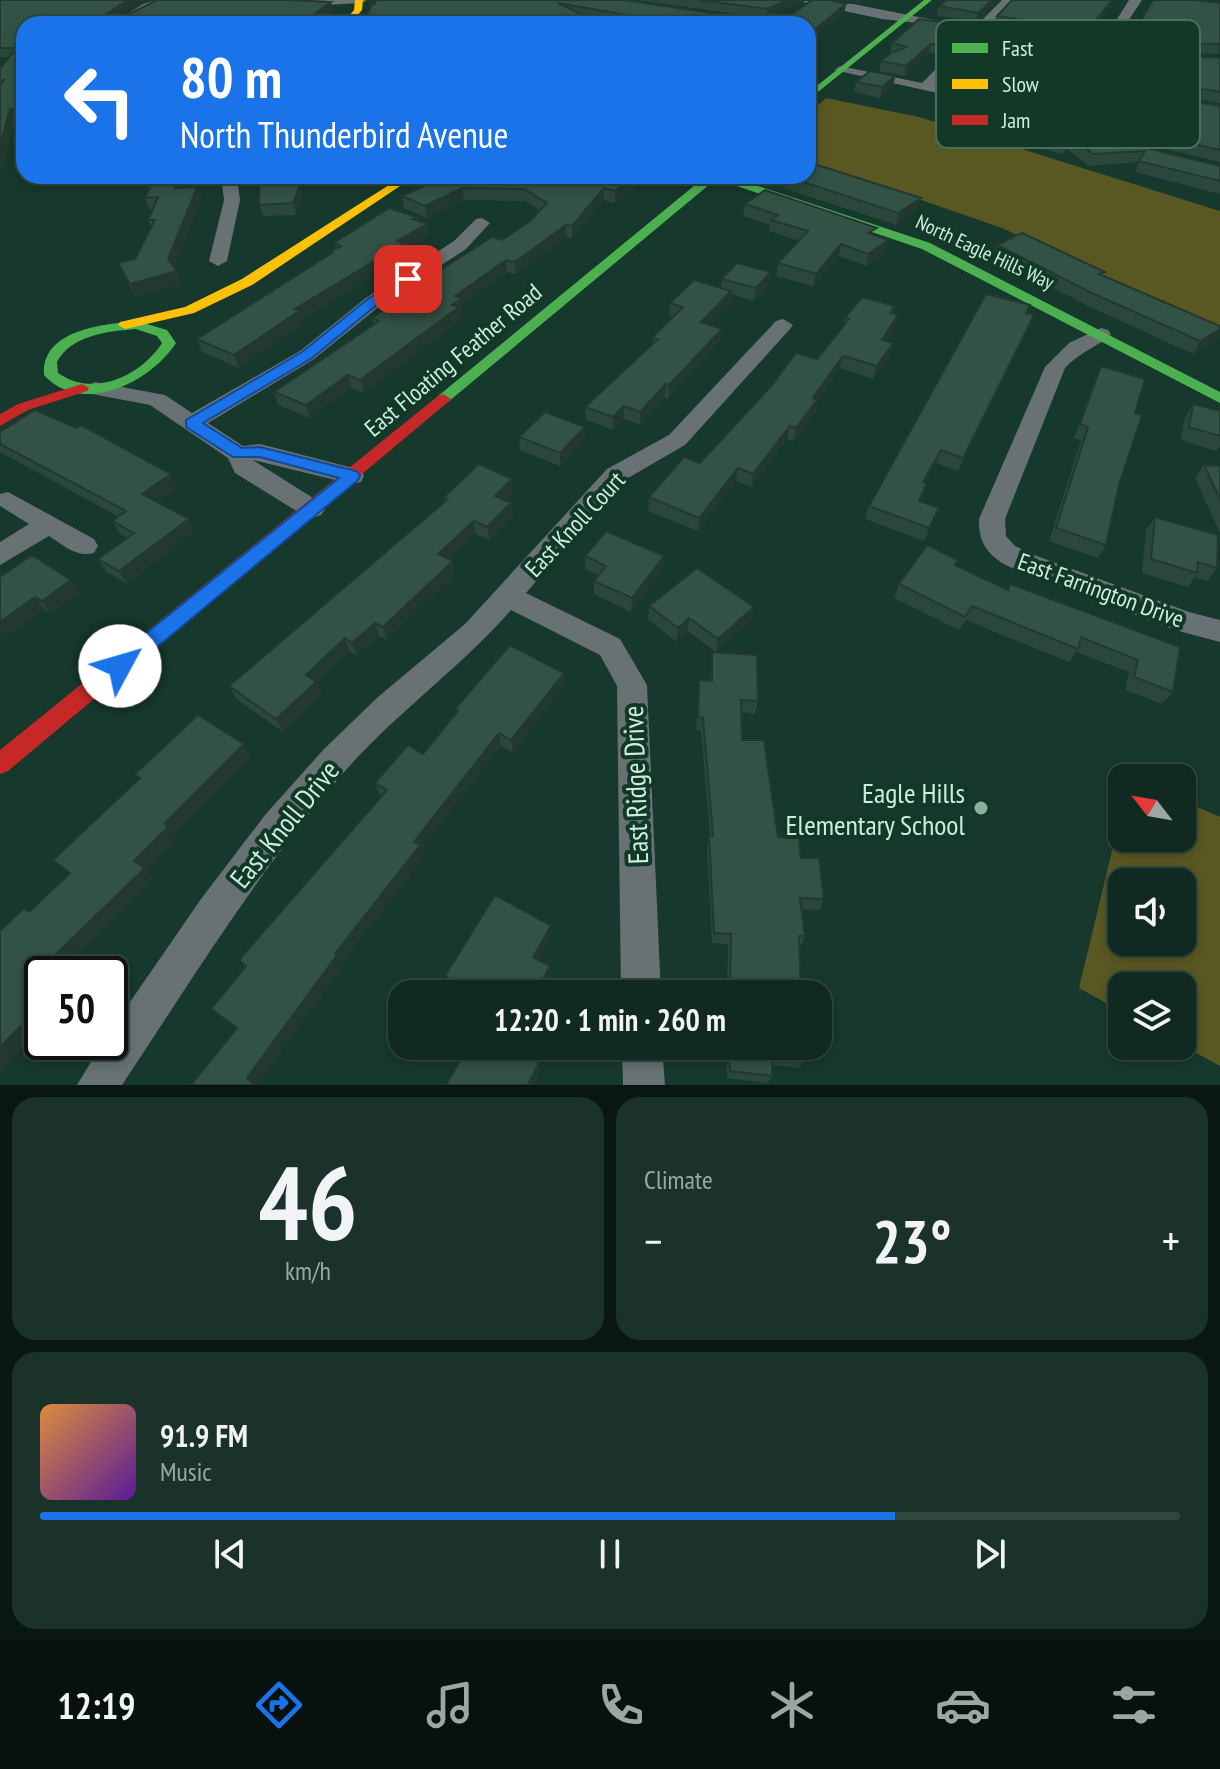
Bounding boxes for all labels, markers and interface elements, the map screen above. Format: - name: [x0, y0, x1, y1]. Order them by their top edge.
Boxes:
- legend: [936, 20, 1200, 148]
- text: Fast: [1002, 34, 1033, 62]
- text: 80 m: [180, 41, 282, 113]
- icon: left: [48, 48, 152, 152]
- text: Slow: [1002, 70, 1039, 98]
- text: Jam: [1001, 106, 1030, 134]
- text: North Thunderbird Avenue: [180, 111, 508, 158]
- street label: North Eagle Hills Way: [912, 209, 1059, 296]
- pin: [374, 245, 442, 313]
- icon: arrive: [386, 257, 430, 301]
- street label: East Floating Feather Road: [358, 277, 548, 443]
- street label: East Knoll Court: [518, 464, 632, 583]
- street label: East Farrington Drive: [1014, 546, 1188, 634]
- position arrow: [78, 624, 162, 708]
- street label: East Ridge Drive: [614, 705, 656, 865]
- street label: East Knoll Drive: [221, 753, 347, 895]
- north arrow: [1108, 764, 1196, 852]
- map controls: [1108, 764, 1196, 1060]
- place label: Eagle Hills Elementary School: [786, 774, 965, 843]
- marker: Eagle Hills Elementary School: [972, 799, 990, 817]
- button: sound: [1108, 868, 1196, 956]
- speed limit sign: 50: [24, 956, 128, 1060]
- button: layers: [1108, 972, 1196, 1060]
- text: 12:20 · 1 min · 260 m: [494, 1000, 726, 1039]
- text: 46: [258, 1134, 358, 1269]
- text: Climate: [644, 1163, 713, 1196]
- text: 23°: [872, 1202, 952, 1280]
- text: −: [644, 1212, 662, 1269]
- text: +: [1162, 1212, 1180, 1269]
- text: km/h: [285, 1254, 331, 1287]
- text: 91.9 FM: [160, 1416, 248, 1455]
- text: Music: [160, 1455, 212, 1488]
- icon: previous: [208, 1532, 252, 1576]
- icon: pause: [588, 1532, 632, 1576]
- icon: next: [968, 1532, 1012, 1576]
- icon: directions: [251, 1677, 307, 1733]
- icon: music: [422, 1677, 478, 1733]
- icon: phone: [593, 1677, 649, 1733]
- icon: climate: [764, 1677, 820, 1733]
- icon: car: [935, 1677, 991, 1733]
- icon: filters: [1106, 1677, 1162, 1733]
- text: 12:19: [58, 1682, 135, 1729]

